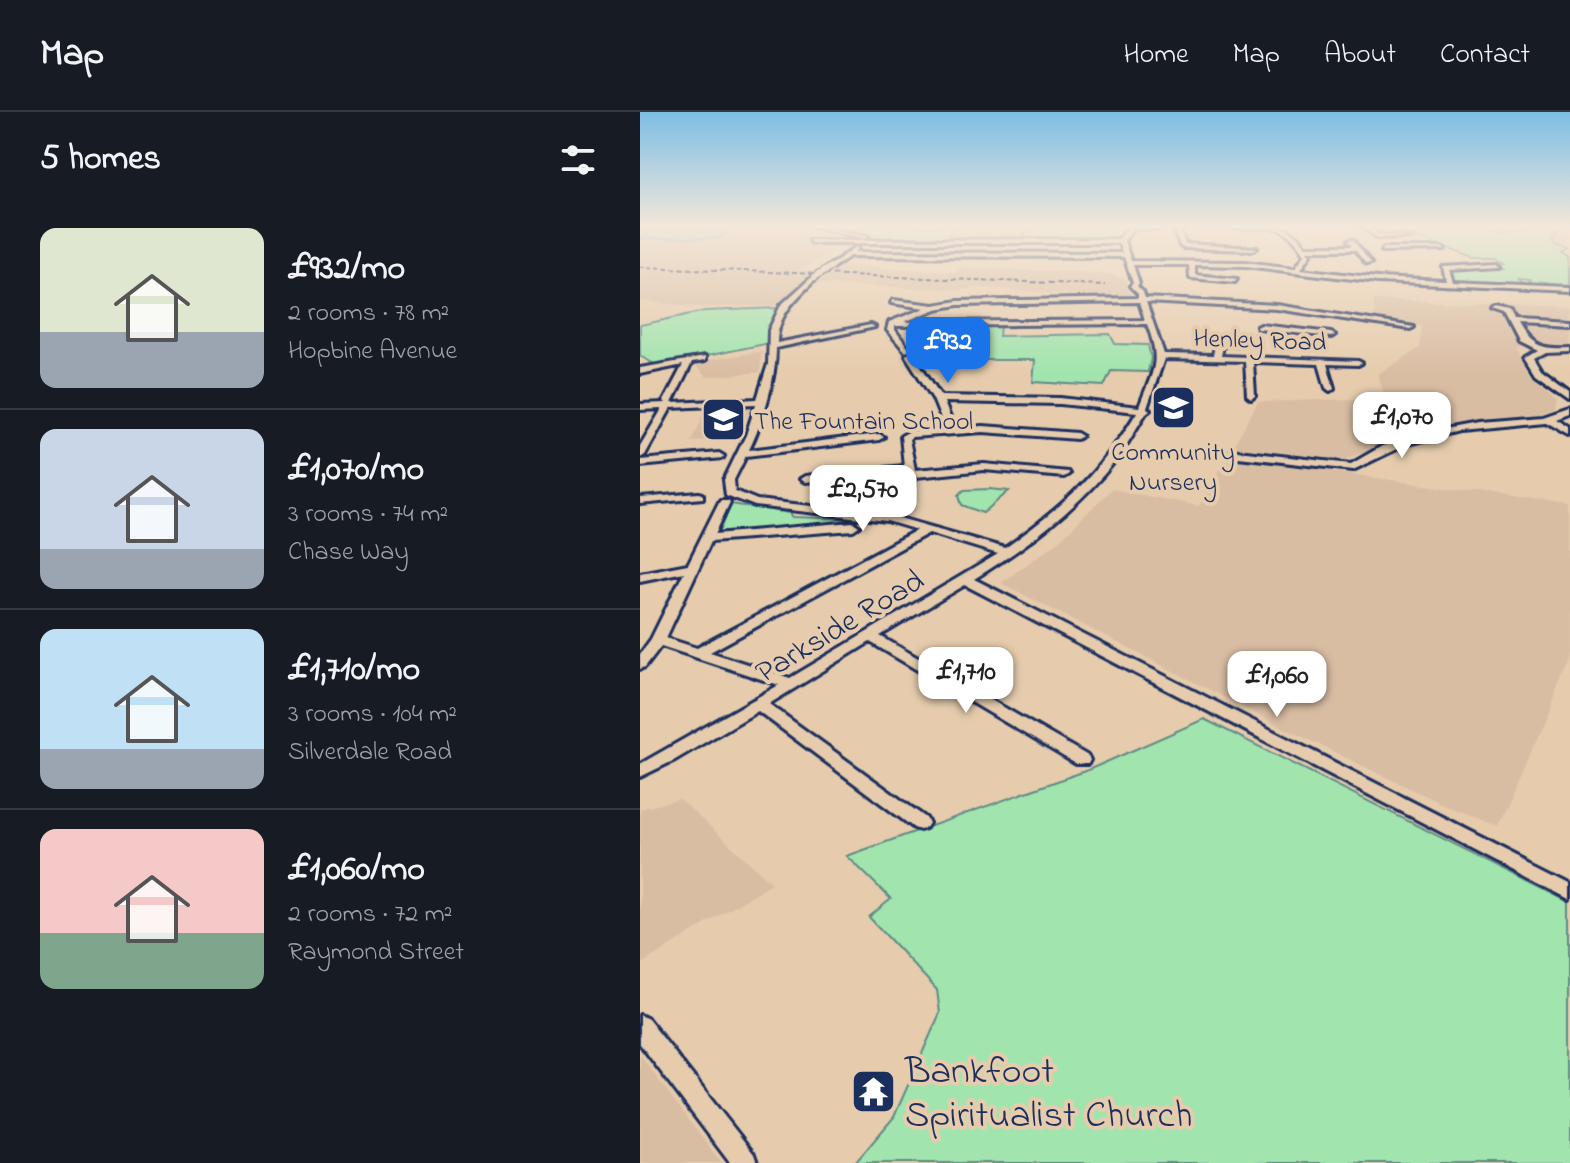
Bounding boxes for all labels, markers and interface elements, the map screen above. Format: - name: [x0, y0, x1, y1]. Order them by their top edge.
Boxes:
- text: Map: [40, 27, 104, 83]
- text: Home: [1123, 35, 1189, 76]
- text: Map: [1233, 35, 1280, 76]
- text: About: [1324, 35, 1396, 76]
- text: Contact: [1440, 35, 1530, 76]
- text: 5 homes: [40, 135, 161, 185]
- icon: filters: [556, 138, 600, 182]
- text: £932/mo: [288, 245, 405, 295]
- icon: home: [104, 260, 200, 356]
- text: 2 rooms · 78 m²: [288, 295, 449, 333]
- pin: £932: [901, 317, 995, 385]
- street label: Henley Road: [1193, 321, 1327, 363]
- text: £932: [924, 324, 972, 362]
- text: Hopbine Avenue: [288, 333, 457, 371]
- school or university icon: Community Nursery: [1149, 384, 1197, 432]
- pin: £1,070: [1337, 392, 1467, 460]
- school or university icon: The Fountain School: [699, 396, 747, 444]
- text: £1,070: [1371, 399, 1433, 437]
- place label: The Fountain School: [754, 404, 973, 442]
- place label: Community Nursery: [1111, 435, 1235, 503]
- text: £1,070/mo: [288, 446, 424, 496]
- icon: home: [104, 461, 200, 557]
- pin: £2,570: [798, 465, 928, 533]
- text: £2,570: [828, 472, 898, 510]
- text: 3 rooms · 74 m²: [288, 496, 448, 534]
- text: Chase Way: [288, 534, 409, 572]
- street label: Parkside Road: [747, 559, 934, 697]
- text: £1,710/mo: [288, 646, 420, 696]
- pin: £1,710: [901, 647, 1031, 715]
- pin: £1,060: [1212, 651, 1342, 719]
- text: £1,710: [936, 654, 996, 692]
- text: £1,060: [1245, 658, 1309, 696]
- icon: home: [104, 661, 200, 757]
- text: 3 rooms · 104 m²: [288, 696, 457, 734]
- text: Silverdale Road: [288, 734, 452, 772]
- text: £1,060/mo: [288, 846, 425, 896]
- icon: home: [104, 861, 200, 957]
- text: 2 rooms · 72 m²: [288, 896, 453, 934]
- text: Raymond Street: [288, 934, 464, 972]
- place label: Bankfoot Spiritualist Church: [904, 1045, 1193, 1145]
- temple icon: Bankfoot Spiritualist Church: [850, 1067, 898, 1115]

